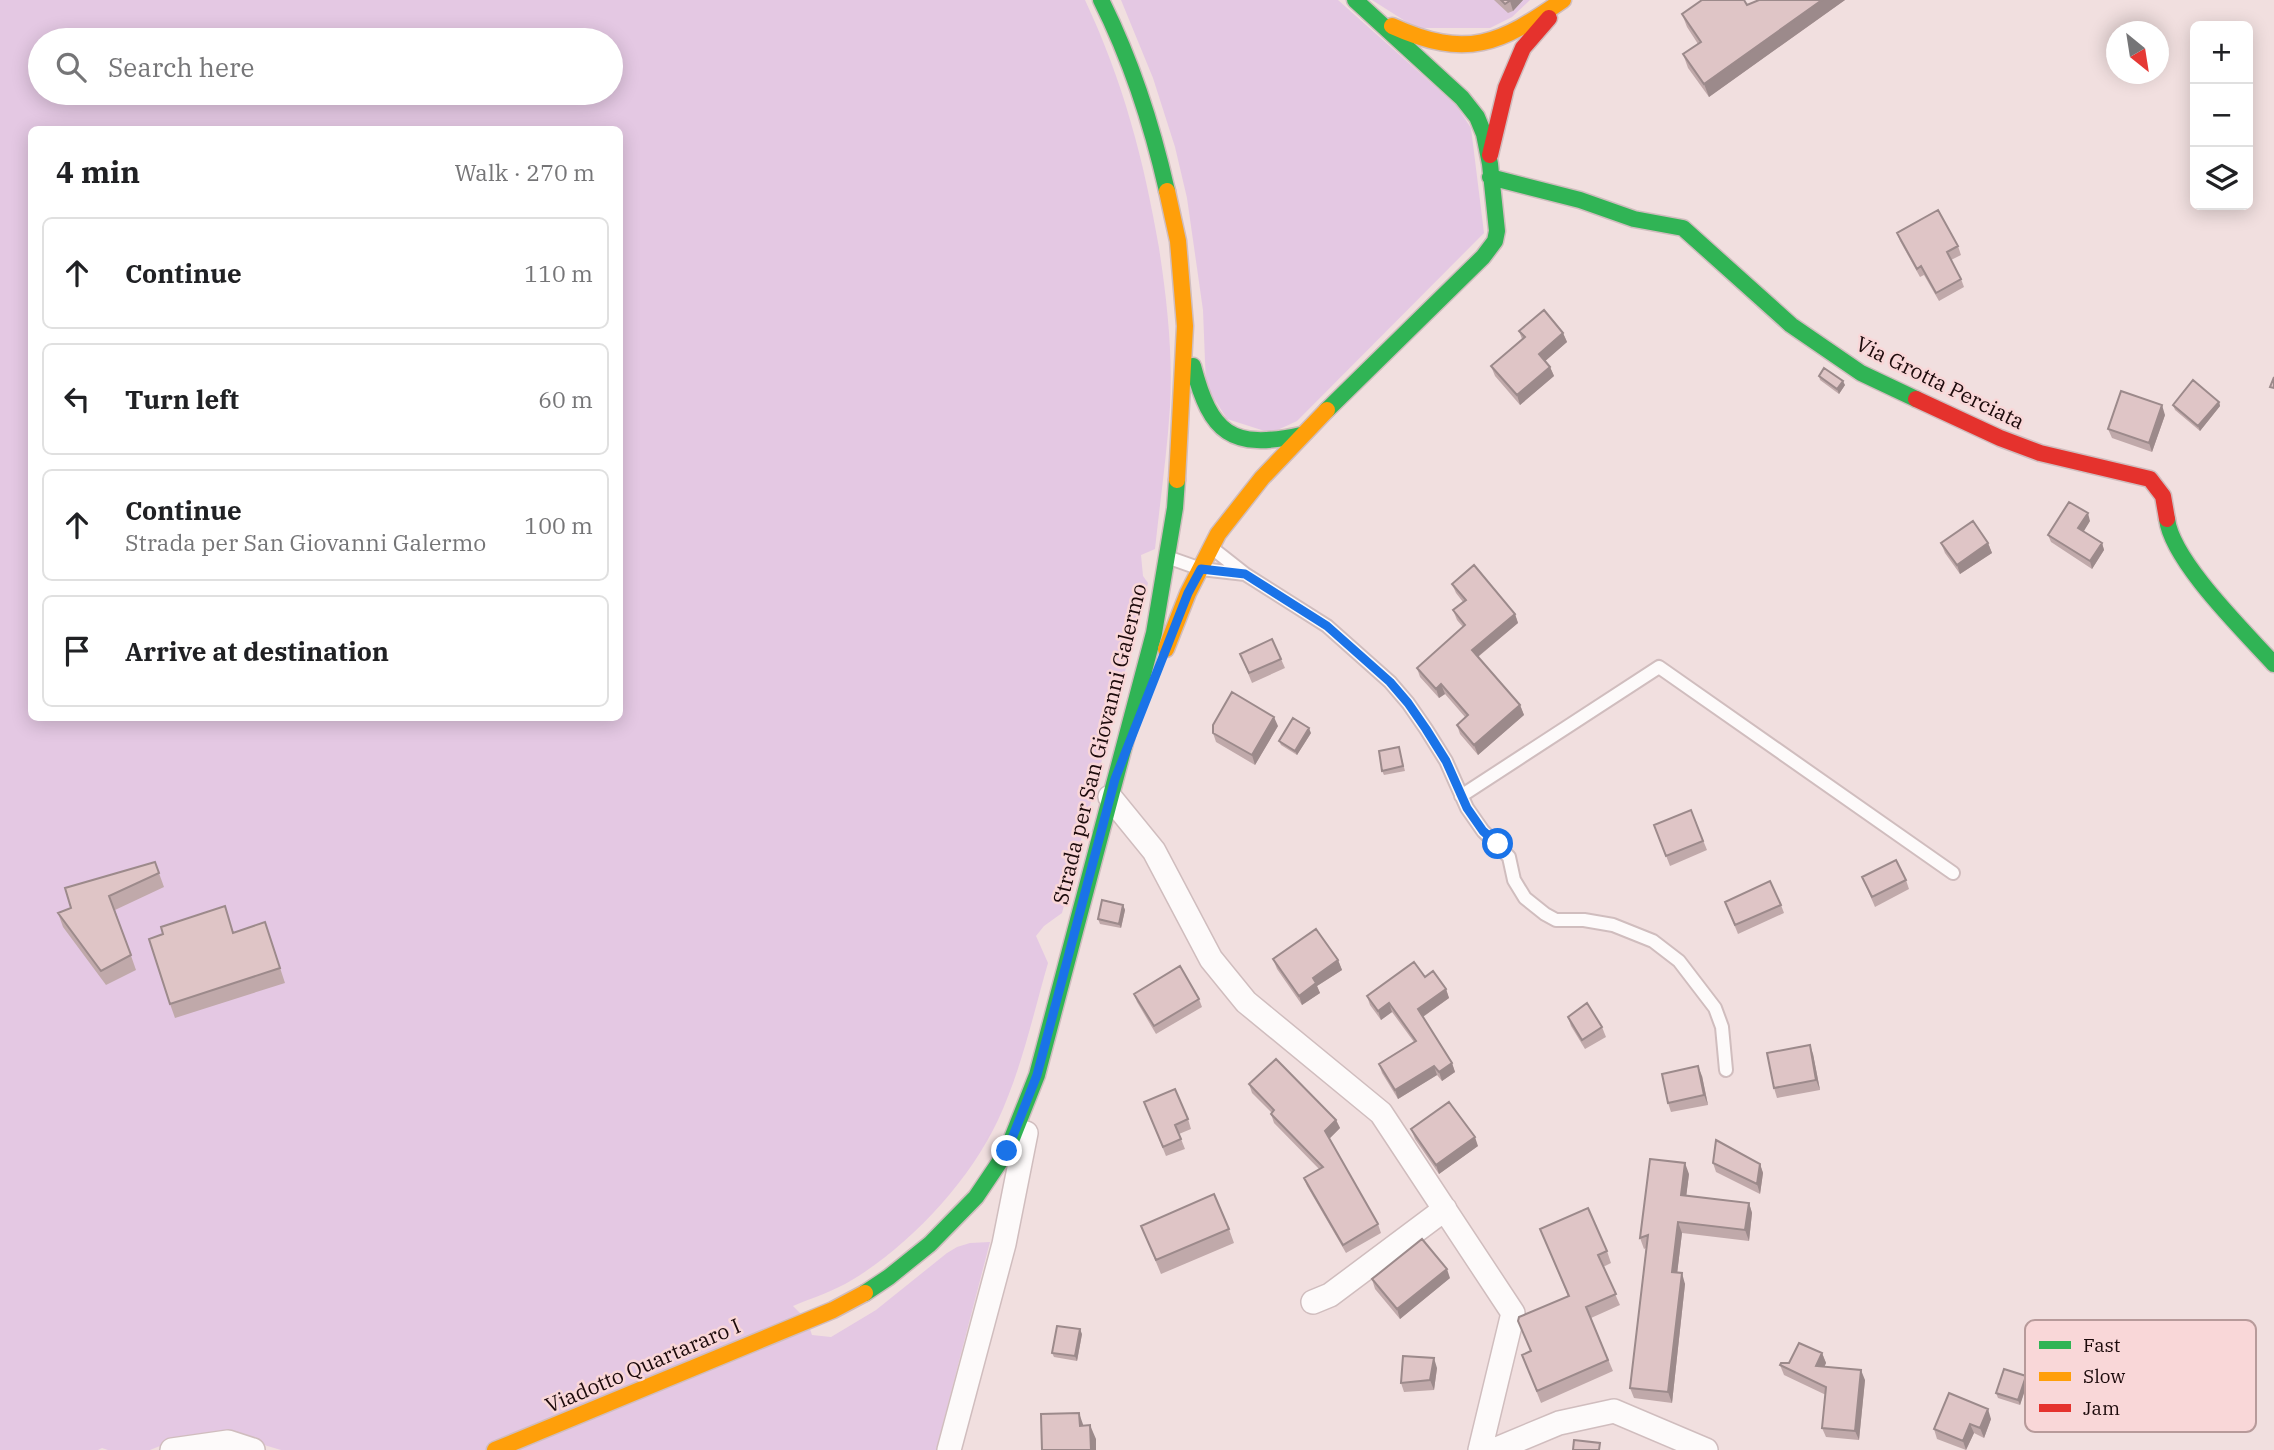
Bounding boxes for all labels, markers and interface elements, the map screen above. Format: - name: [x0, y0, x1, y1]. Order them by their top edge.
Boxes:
- north arrow: [2106, 21, 2169, 84]
- map controls: [2190, 21, 2253, 210]
- button: +: [2190, 21, 2253, 84]
- search box: [28, 28, 623, 105]
- icon: search: [52, 48, 90, 86]
- text: Search here: [108, 50, 254, 84]
- button: −: [2190, 84, 2253, 147]
- button: layers: [2190, 147, 2253, 210]
- text: 4 min: [56, 152, 140, 191]
- text: Walk · 270 m: [454, 157, 595, 187]
- icon: ahead: [58, 254, 96, 292]
- text: Continue: [125, 256, 242, 290]
- text: 110 m: [524, 258, 593, 288]
- street label: Via Grotta Perciata: [1851, 329, 2030, 435]
- icon: left: [58, 380, 96, 418]
- text: Turn left: [125, 382, 239, 416]
- text: 60 m: [538, 384, 593, 414]
- text: Continue: [125, 493, 242, 527]
- icon: ahead: [58, 506, 96, 544]
- text: 100 m: [524, 510, 593, 540]
- text: Strada per San Giovanni Galermo: [125, 527, 486, 557]
- street label: Strada per San Giovanni Galermo: [1046, 580, 1153, 907]
- icon: arrive: [58, 632, 96, 670]
- text: Arrive at destination: [125, 634, 389, 668]
- route start: [1482, 828, 1513, 859]
- route end: [991, 1135, 1022, 1166]
- street label: Viadotto Quartararo I: [541, 1311, 745, 1419]
- legend: [2025, 1320, 2256, 1432]
- text: Fast: [2083, 1333, 2121, 1357]
- text: Slow: [2083, 1364, 2125, 1388]
- text: Jam: [2083, 1396, 2120, 1420]

